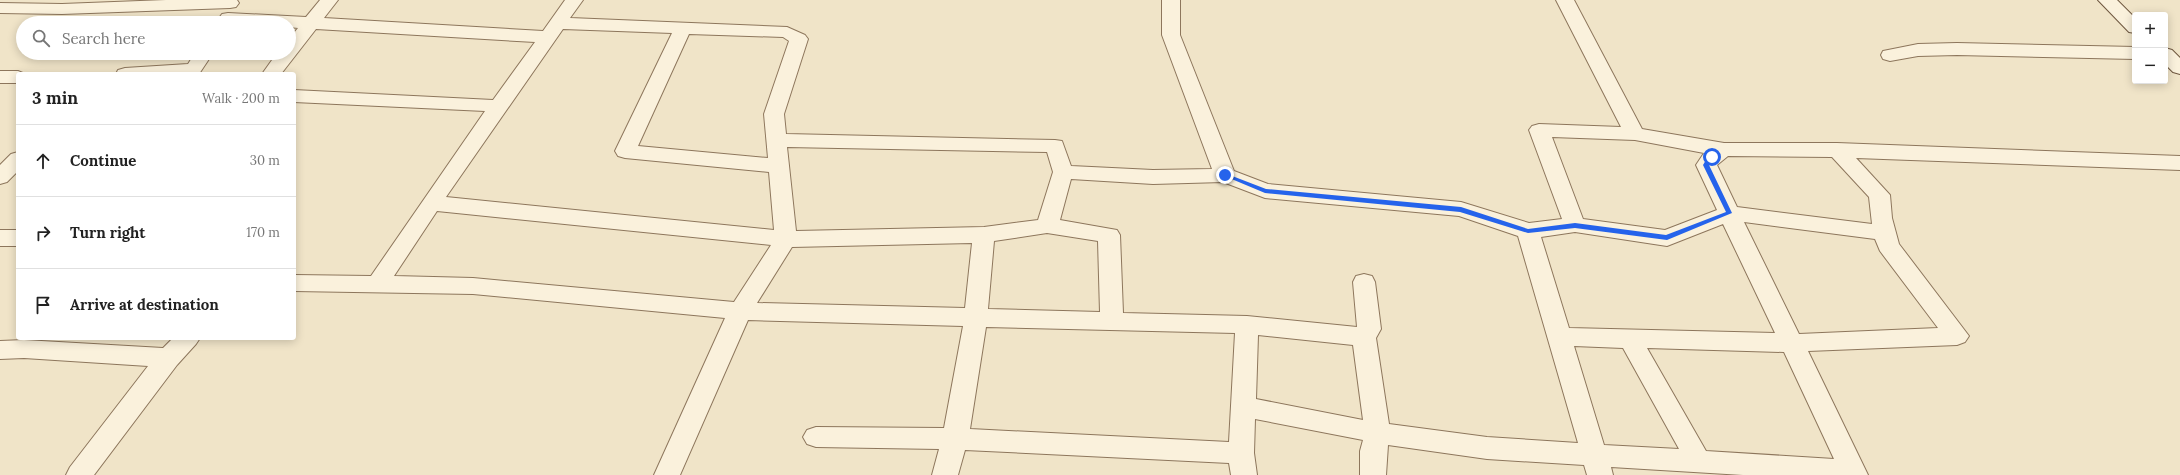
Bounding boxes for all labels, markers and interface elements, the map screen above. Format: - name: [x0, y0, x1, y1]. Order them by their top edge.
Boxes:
- map controls: [2132, 12, 2168, 84]
- button: +: [2132, 12, 2168, 48]
- search box: [16, 16, 296, 60]
- icon: search: [30, 27, 52, 49]
- text: Search here: [62, 29, 145, 48]
- button: −: [2132, 48, 2168, 84]
- text: 3 min: [32, 87, 78, 109]
- text: Walk · 200 m: [202, 90, 280, 107]
- route start: [1703, 148, 1721, 166]
- icon: ahead: [32, 150, 54, 172]
- text: Continue: [70, 151, 136, 170]
- text: 30 m: [250, 152, 280, 169]
- route end: [1216, 166, 1234, 184]
- icon: right: [32, 222, 54, 244]
- text: Turn right: [70, 223, 146, 242]
- text: 170 m: [246, 224, 280, 241]
- icon: arrive: [32, 294, 54, 316]
- text: Arrive at destination: [70, 295, 219, 314]

